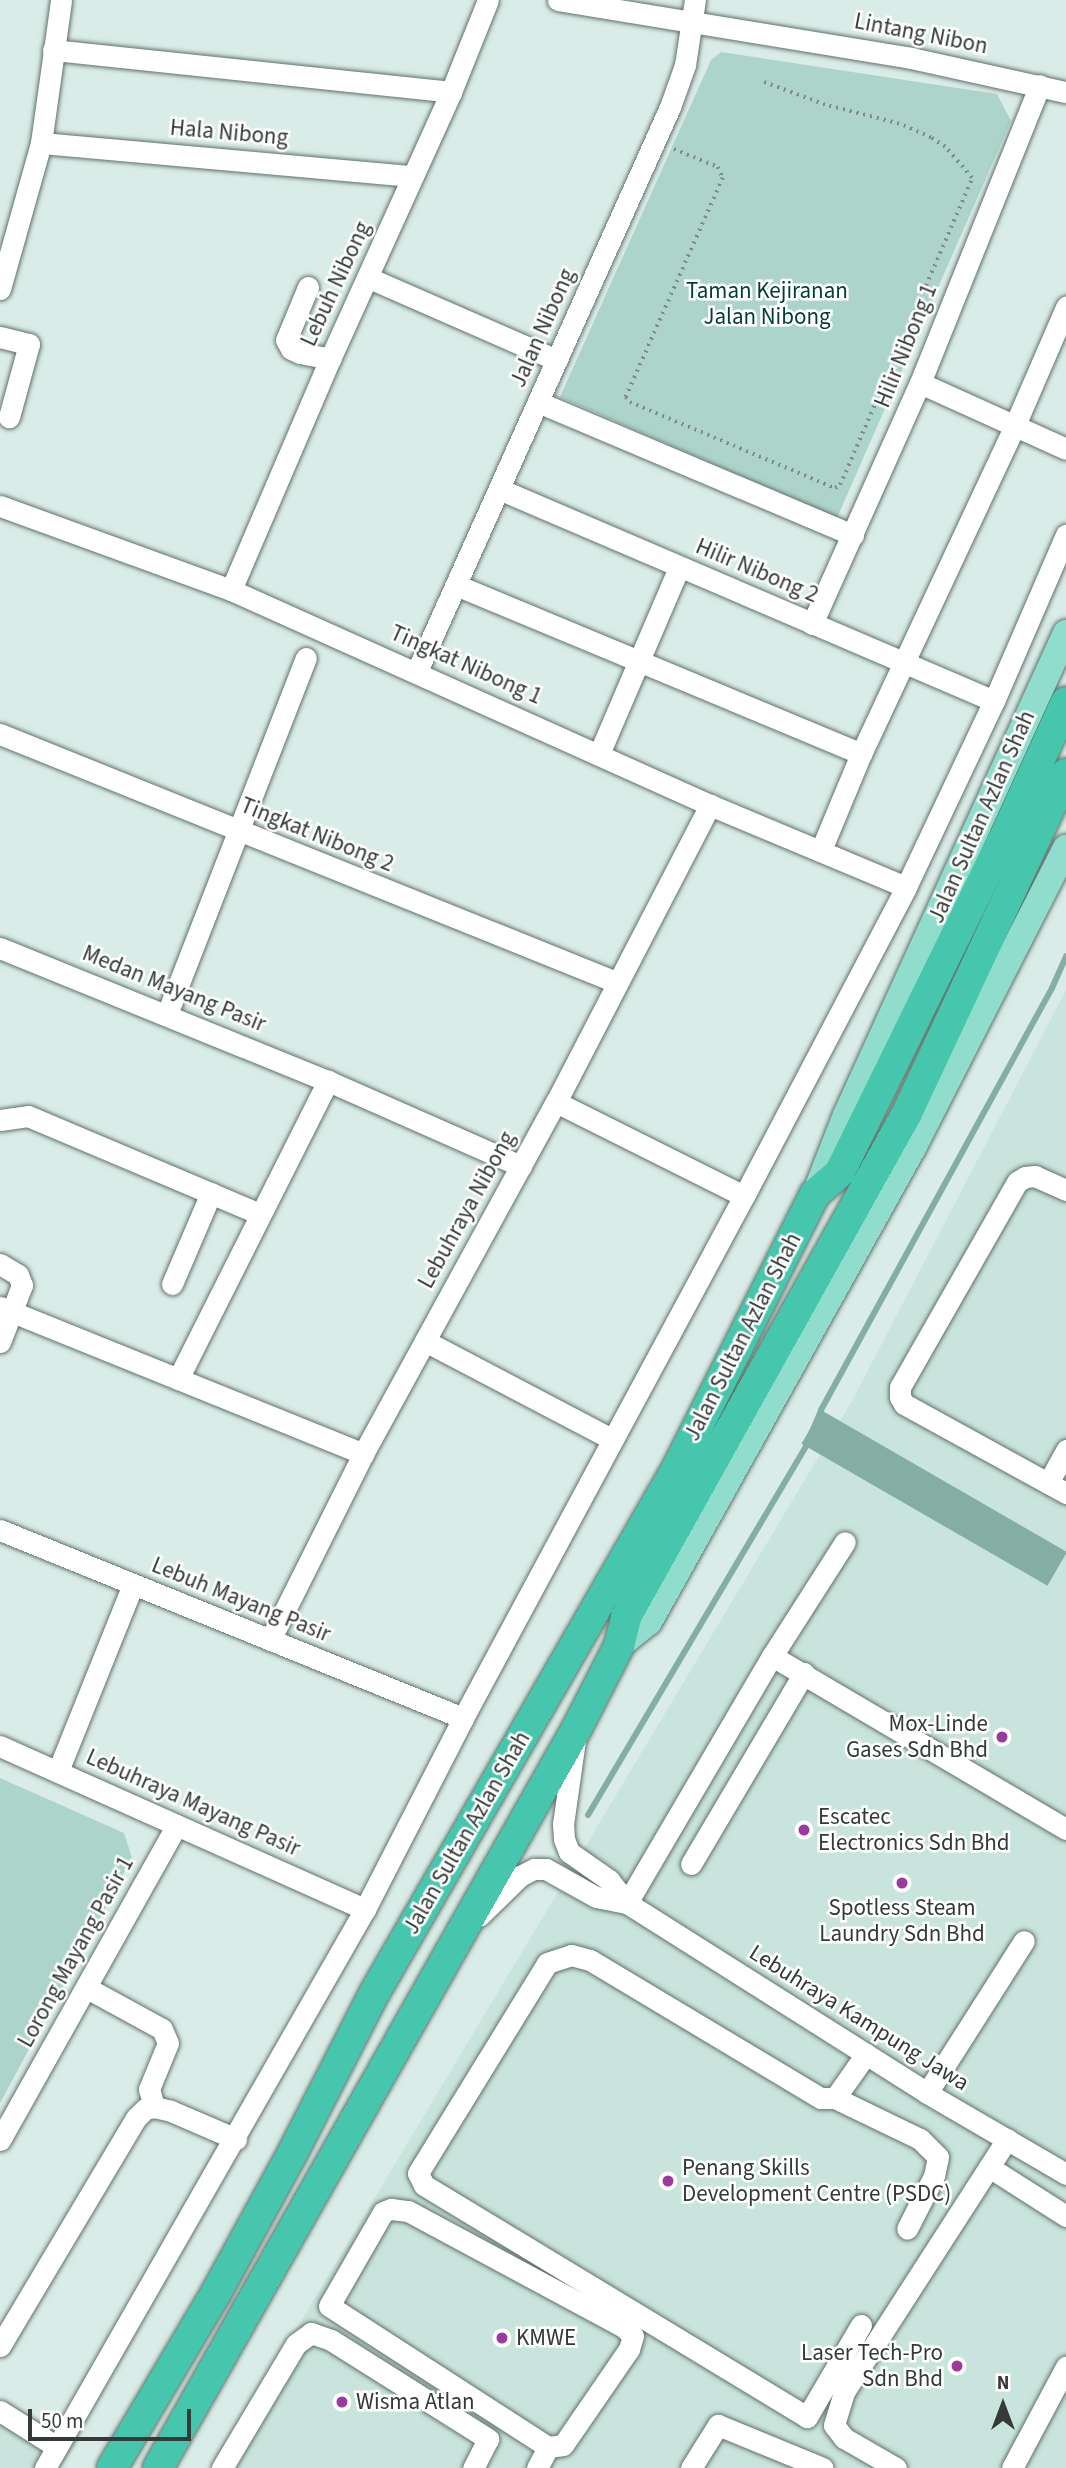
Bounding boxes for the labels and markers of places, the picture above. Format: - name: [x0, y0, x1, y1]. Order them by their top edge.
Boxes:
- place label: Mox-Linde Gases Sdn Bhd: [846, 1710, 988, 1764]
- marker: Mox-Linde Gases Sdn Bhd: [994, 1729, 1010, 1745]
- place label: Escatec Electronics Sdn Bhd: [818, 1803, 1010, 1857]
- marker: Escatec Electronics Sdn Bhd: [796, 1822, 812, 1838]
- marker: Spotless Steam Laundry Sdn Bhd: [894, 1875, 910, 1891]
- place label: Spotless Steam Laundry Sdn Bhd: [819, 1894, 985, 1948]
- place label: Penang Skills Development Centre (PSDC): [682, 2154, 951, 2208]
- marker: Penang Skills Development Centre (PSDC): [660, 2173, 676, 2189]
- place label: KMWE: [516, 2324, 576, 2352]
- marker: KMWE: [494, 2330, 510, 2346]
- place label: Laser Tech-Pro Sdn Bhd: [801, 2339, 943, 2393]
- marker: Laser Tech-Pro Sdn Bhd: [949, 2358, 965, 2374]
- place label: Wisma Atlan: [356, 2388, 475, 2416]
- marker: Wisma Atlan: [334, 2394, 350, 2410]

